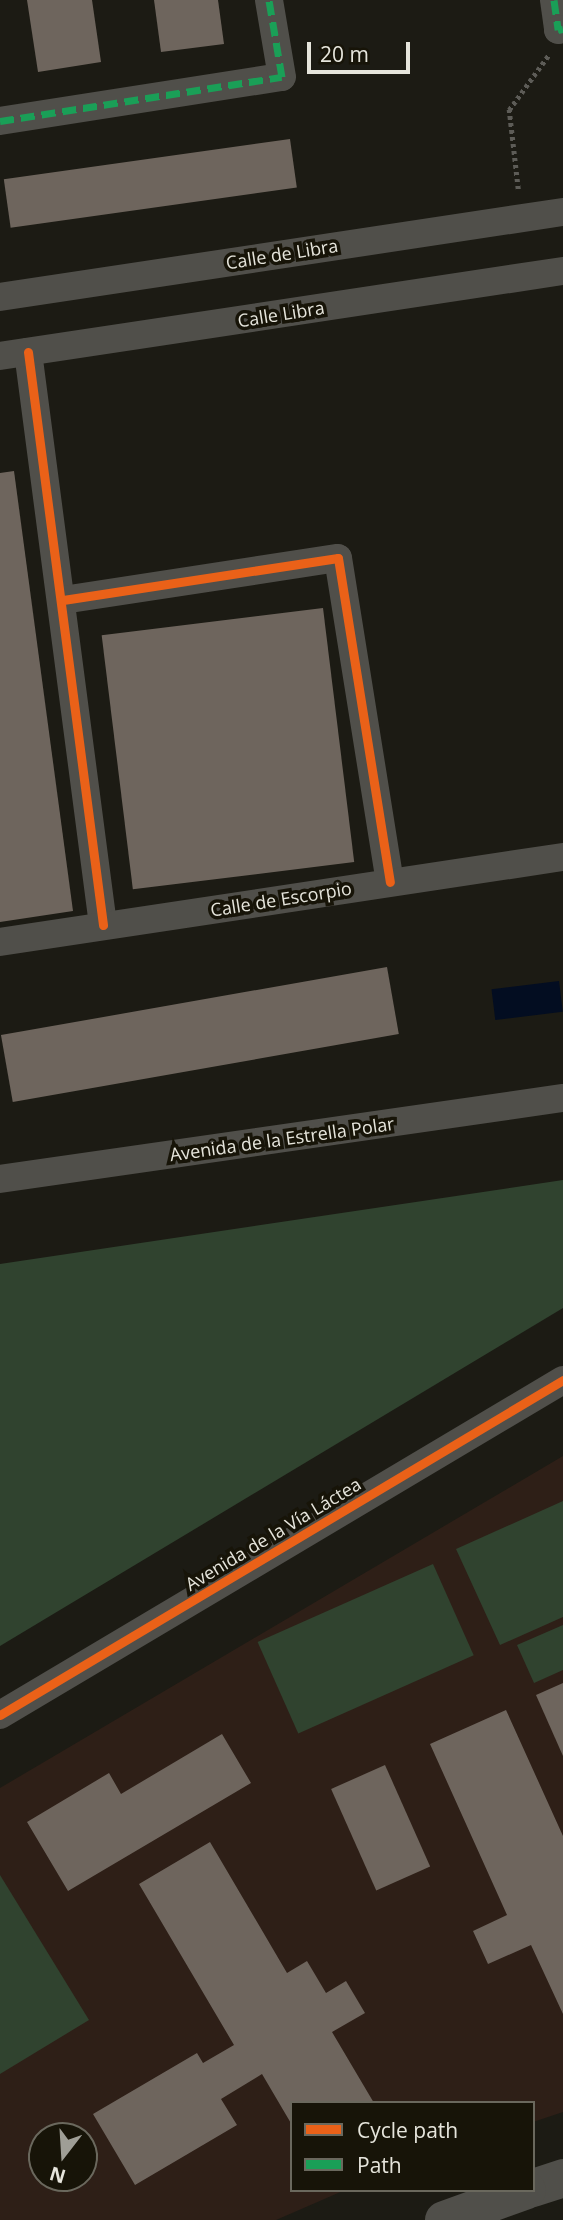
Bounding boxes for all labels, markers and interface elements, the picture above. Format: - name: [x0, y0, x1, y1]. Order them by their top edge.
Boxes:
- scale bar: [311, 28, 414, 72]
- text: 20 m: [320, 40, 369, 68]
- street label: Calle de Libra: [224, 234, 340, 274]
- street label: Calle Libra: [236, 296, 326, 332]
- street label: Calle de Escorpio: [209, 877, 353, 921]
- street label: Avenida de la Estrella Polar: [168, 1113, 396, 1165]
- street label: Avenida de la Vía Láctea: [181, 1473, 365, 1595]
- legend: [290, 2101, 535, 2192]
- text: Cycle path: [357, 2116, 458, 2144]
- north arrow: [28, 2122, 98, 2192]
- text: Path: [357, 2151, 402, 2179]
- text: N: [46, 2160, 69, 2190]

